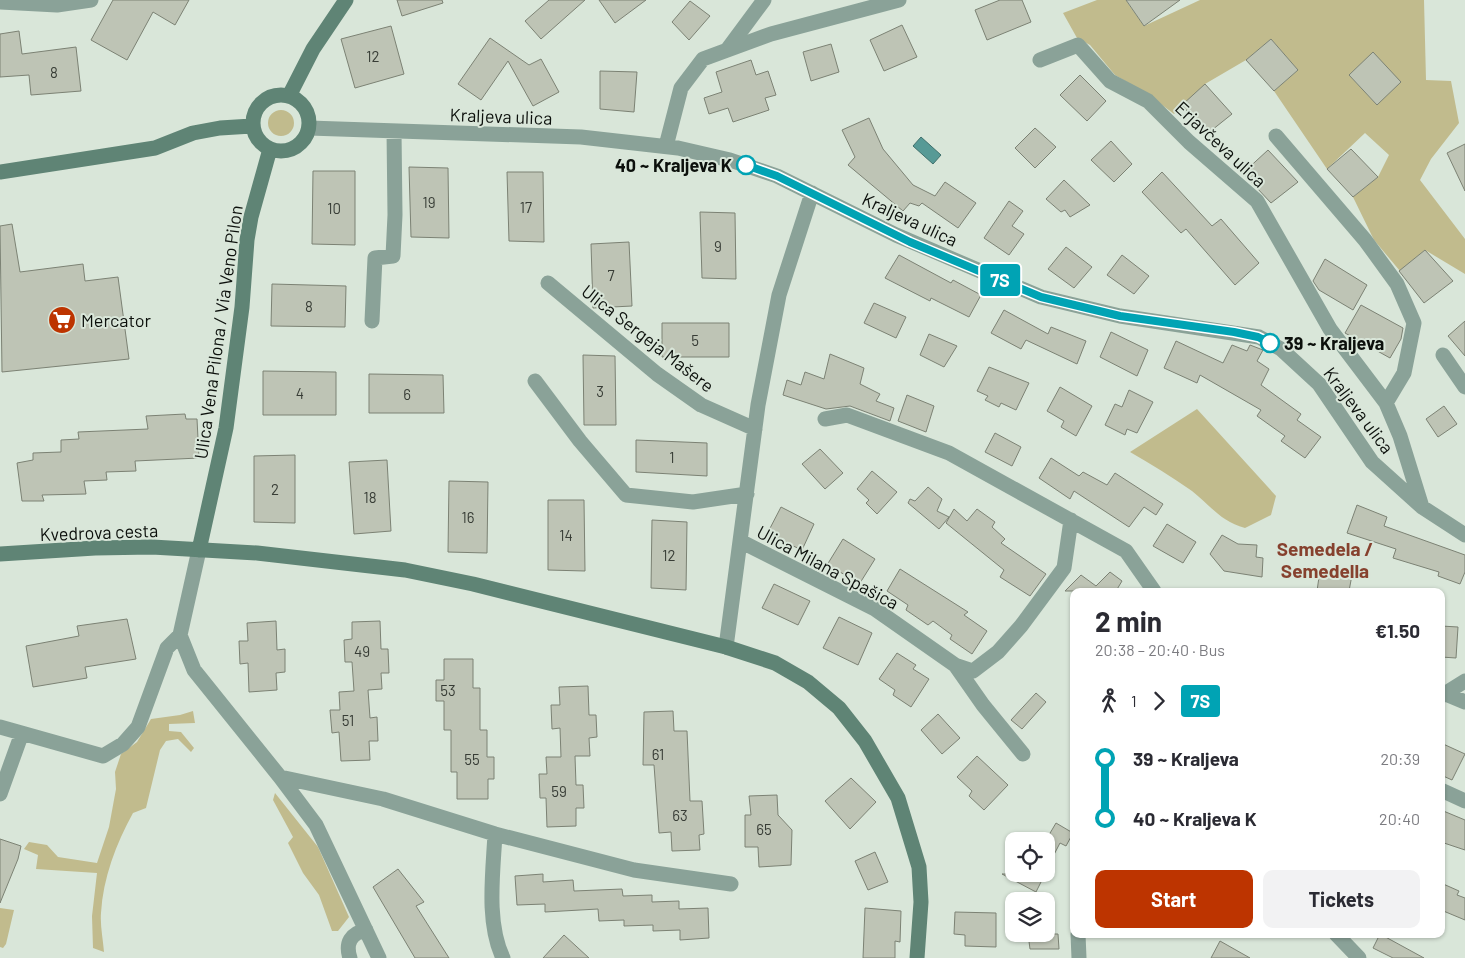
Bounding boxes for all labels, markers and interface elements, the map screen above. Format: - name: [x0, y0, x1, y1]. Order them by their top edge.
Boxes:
- house number: 12: [366, 47, 380, 65]
- house number: 8: [50, 63, 58, 81]
- street label: Erjavčeva ulica: [1171, 96, 1271, 192]
- street label: Kraljeva ulica: [449, 103, 553, 129]
- place label: 40 ~ Kraljeva K: [615, 154, 732, 176]
- marker: 40 ~ Kraljeva K: [736, 155, 756, 175]
- street label: Kraljeva ulica: [859, 187, 961, 251]
- house number: 19: [422, 193, 436, 211]
- house number: 17: [520, 198, 532, 216]
- house number: 10: [327, 199, 341, 217]
- street label: Ulica Vena Pilona / Via Veno Pilon: [189, 204, 247, 460]
- house number: 9: [714, 237, 722, 255]
- line badge: 7S: [978, 264, 1022, 296]
- house number: 7: [607, 266, 615, 284]
- text: 7S: [990, 269, 1010, 291]
- street label: Ulica Sergeja Mašere: [577, 280, 719, 396]
- house number: 8: [305, 297, 313, 315]
- supermarket icon: Mercator: [47, 305, 77, 335]
- place label: Mercator: [81, 309, 152, 331]
- house number: 5: [691, 331, 699, 349]
- place label: 39 ~ Kraljeva: [1284, 332, 1384, 354]
- marker: 39 ~ Kraljeva: [1260, 333, 1280, 353]
- street label: Kraljeva ulica: [1319, 362, 1399, 458]
- house number: 3: [596, 382, 604, 400]
- house number: 4: [296, 384, 304, 402]
- house number: 6: [403, 385, 411, 403]
- house number: 1: [669, 448, 675, 466]
- house number: 2: [271, 480, 279, 498]
- house number: 18: [363, 488, 377, 506]
- house number: 16: [462, 508, 474, 526]
- street label: Kvedrova cesta: [39, 519, 159, 545]
- street label: Ulica Milana Spašica: [753, 520, 903, 614]
- house number: 14: [559, 526, 573, 544]
- district label: Semedela / Semedella: [1277, 537, 1373, 582]
- house number: 12: [662, 546, 676, 564]
- text: 2 min: [1095, 604, 1162, 638]
- text: €1.50: [1375, 619, 1420, 642]
- text: 20:38 – 20:40 · Bus: [1095, 640, 1225, 659]
- house number: 49: [354, 642, 370, 660]
- house number: 53: [440, 681, 456, 699]
- icon: walk: [1095, 687, 1123, 715]
- icon: forward: [1145, 687, 1173, 715]
- text: 7S: [1191, 690, 1210, 712]
- text: 1: [1131, 691, 1137, 710]
- house number: 51: [342, 711, 354, 729]
- house number: 61: [652, 745, 664, 763]
- text: 39 ~ Kraljeva: [1133, 747, 1239, 770]
- text: 20:39: [1380, 749, 1420, 768]
- house number: 55: [464, 750, 480, 768]
- house number: 59: [551, 782, 567, 800]
- house number: 63: [672, 806, 688, 824]
- text: 40 ~ Kraljeva K: [1133, 807, 1257, 830]
- text: 20:40: [1379, 809, 1420, 828]
- house number: 65: [756, 820, 772, 838]
- map controls: [1005, 832, 1055, 942]
- button: locate: [1005, 832, 1055, 882]
- button: Start: [1095, 870, 1253, 928]
- button: Tickets: [1263, 870, 1420, 928]
- button: layers: [1005, 892, 1055, 942]

